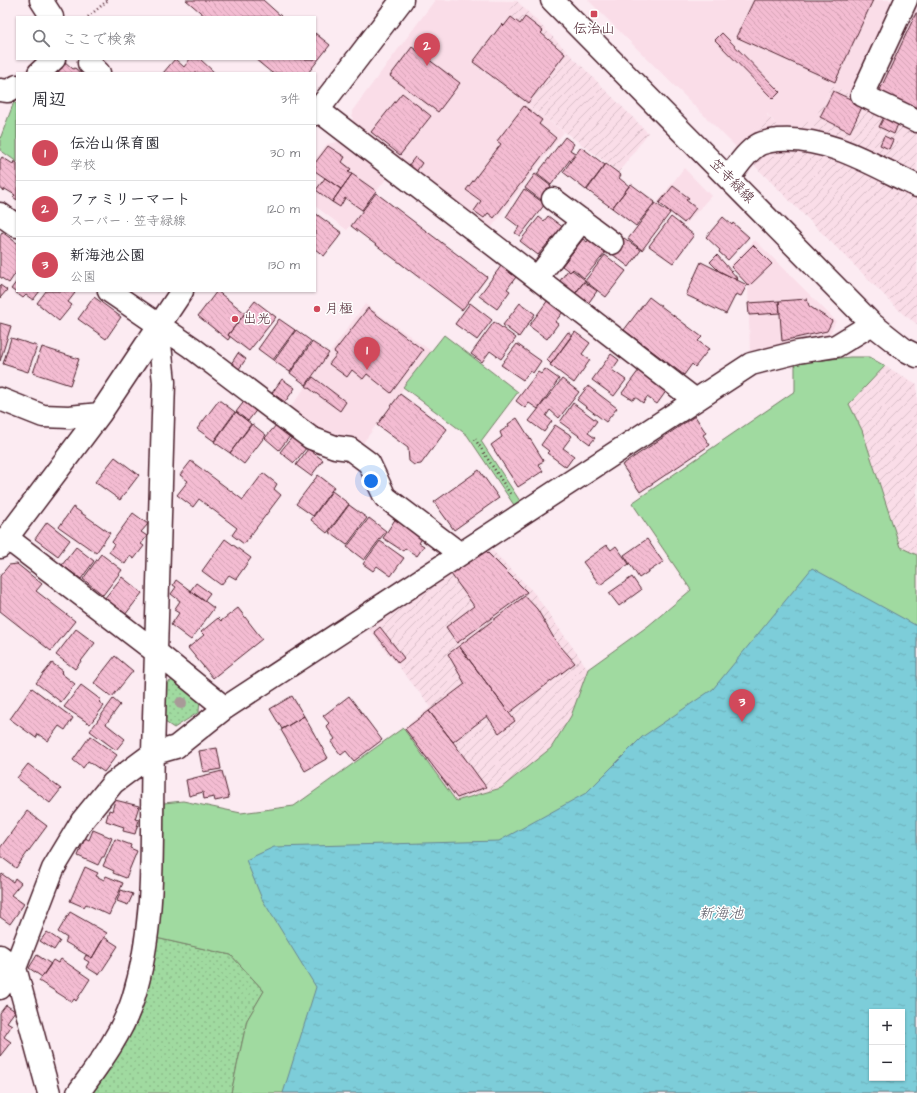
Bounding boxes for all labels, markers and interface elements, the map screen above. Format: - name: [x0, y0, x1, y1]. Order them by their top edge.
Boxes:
- marker: 伝治山: [589, 9, 599, 19]
- search box: [16, 16, 316, 60]
- place label: 伝治山: [573, 19, 615, 39]
- icon: search: [30, 27, 52, 49]
- text: ここで検索: [62, 29, 137, 50]
- pin: 2: [414, 33, 440, 66]
- text: 周辺: [32, 88, 66, 112]
- text: 3件: [280, 90, 300, 108]
- text: 伝治山保育園: [70, 133, 160, 154]
- text: 1: [44, 144, 46, 162]
- text: 30 m: [270, 144, 300, 162]
- street label: 笠寺緑線: [705, 154, 759, 208]
- text: 学校: [70, 156, 96, 174]
- text: ファミリーマート: [70, 189, 191, 210]
- text: 2: [41, 200, 49, 218]
- text: 120 m: [267, 200, 300, 218]
- text: スーパー · 笠寺緑線: [70, 212, 186, 230]
- text: 新海池公園: [70, 245, 145, 266]
- text: 3: [42, 256, 48, 274]
- text: 130 m: [268, 256, 300, 274]
- text: 公園: [70, 268, 96, 286]
- place label: 月極: [325, 299, 353, 319]
- marker: 月極: [312, 304, 322, 314]
- place label: 出光: [243, 309, 271, 329]
- marker: 出光: [230, 314, 240, 324]
- pin: 1: [354, 337, 380, 370]
- your location: [361, 471, 381, 491]
- pin: 3: [729, 689, 755, 722]
- water label: 新海池: [698, 903, 744, 924]
- map controls: [869, 1009, 905, 1081]
- button: +: [869, 1009, 905, 1045]
- button: −: [869, 1045, 905, 1081]

